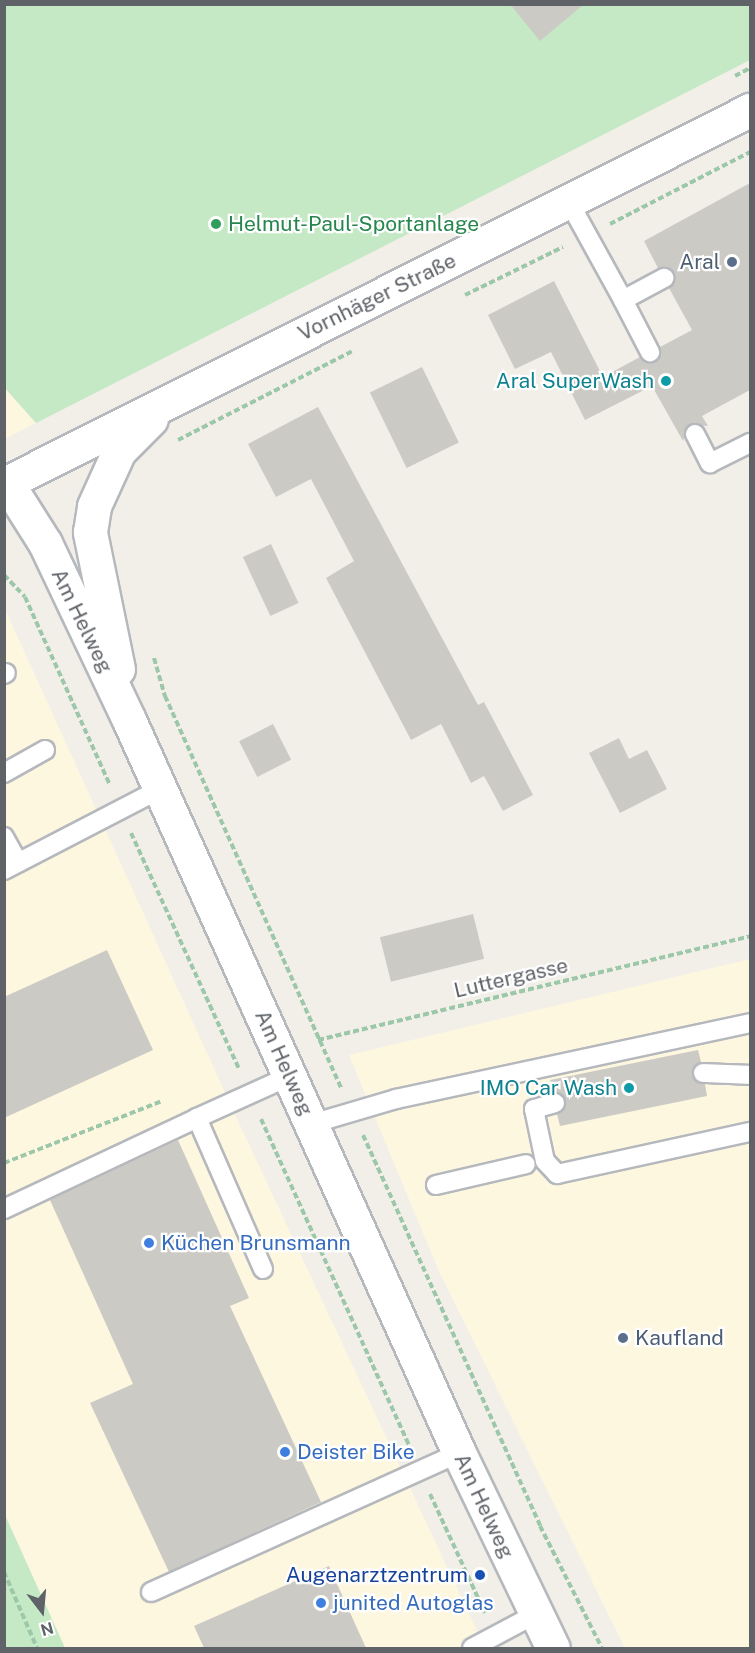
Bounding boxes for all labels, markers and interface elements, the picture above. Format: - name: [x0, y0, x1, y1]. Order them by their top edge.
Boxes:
- place label: Helmut-Paul-Sportanlage: [228, 211, 479, 237]
- marker: Helmut-Paul-Sportanlage: [209, 217, 223, 231]
- street label: Vornhäger Straße: [294, 248, 460, 346]
- place label: Aral: [679, 249, 720, 275]
- marker: Aral: [725, 255, 739, 269]
- place label: Aral SuperWash: [496, 368, 654, 394]
- marker: Aral SuperWash: [659, 374, 673, 388]
- street label: Am Helweg: [46, 565, 118, 677]
- street label: Luttergasse: [451, 953, 571, 1003]
- street label: Am Helweg: [250, 1006, 318, 1120]
- place label: IMO Car Wash: [479, 1075, 617, 1101]
- marker: IMO Car Wash: [622, 1081, 636, 1095]
- place label: Küchen Brunsmann: [161, 1230, 351, 1256]
- marker: Küchen Brunsmann: [142, 1236, 156, 1250]
- place label: Kaufland: [635, 1325, 724, 1351]
- marker: Kaufland: [616, 1331, 630, 1345]
- place label: Deister Bike: [297, 1439, 415, 1465]
- marker: Deister Bike: [278, 1445, 292, 1459]
- street label: Am Helweg: [449, 1449, 519, 1563]
- place label: Augenarztzentrum: [286, 1562, 468, 1588]
- marker: Augenarztzentrum: [473, 1568, 487, 1582]
- north arrow: [12, 1581, 72, 1641]
- place label: junited Autoglas: [333, 1590, 494, 1616]
- marker: junited Autoglas: [314, 1596, 328, 1610]
- text: N: [38, 1618, 56, 1640]

